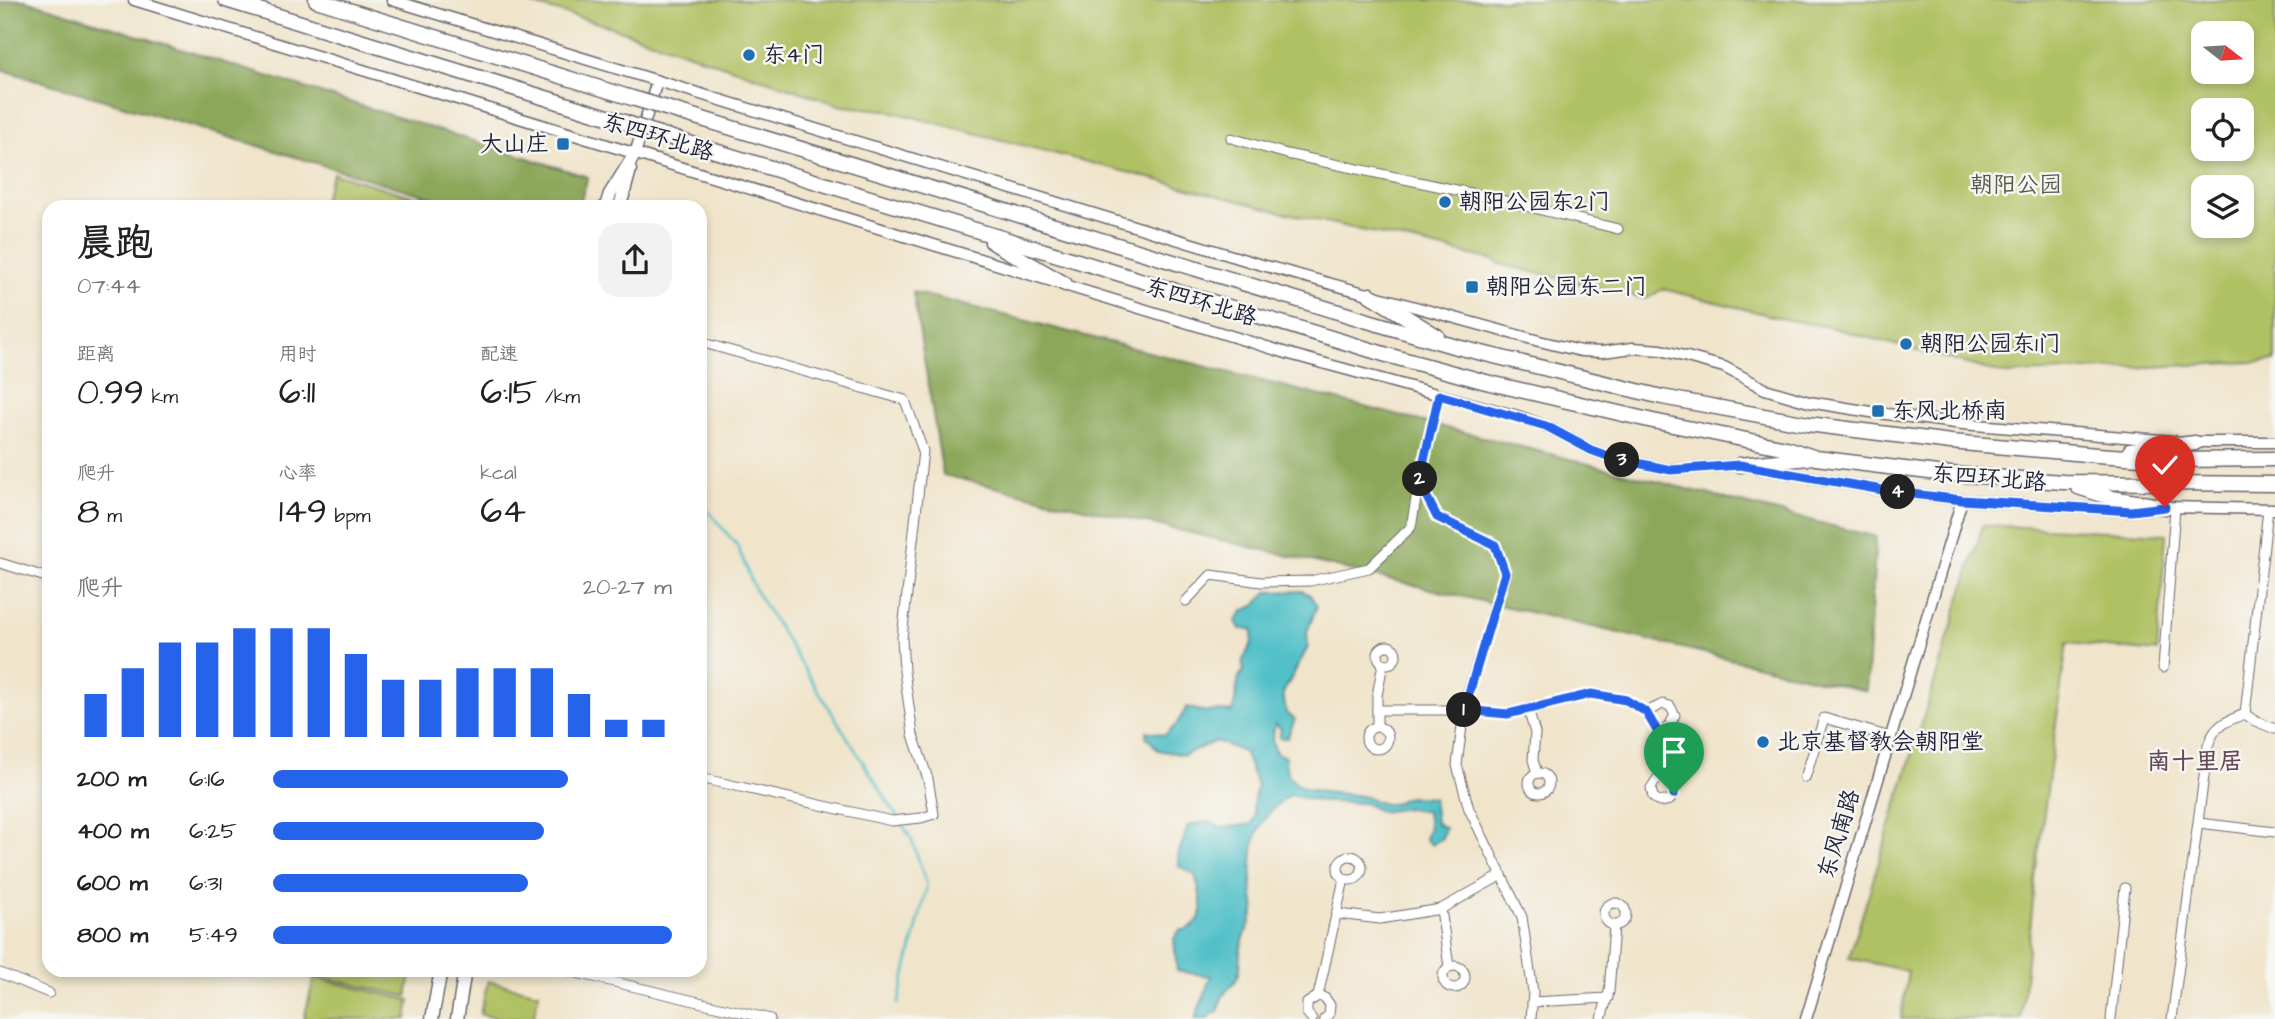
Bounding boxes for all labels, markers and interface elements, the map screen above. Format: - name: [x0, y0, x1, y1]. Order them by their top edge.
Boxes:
- north arrow: [2191, 21, 2254, 84]
- map controls: [2191, 21, 2254, 238]
- place label: 东4门: [763, 39, 825, 71]
- marker: 东4门: [741, 47, 757, 63]
- button: locate: [2191, 98, 2254, 161]
- street label: 东四环北路: [598, 105, 718, 169]
- place label: 大山庄: [480, 128, 549, 160]
- marker: 大山庄: [555, 136, 571, 152]
- park label: 朝阳公园: [1970, 169, 2062, 201]
- button: layers: [2191, 175, 2254, 238]
- place label: 朝阳公园东2门: [1459, 186, 1610, 218]
- marker: 朝阳公园东2门: [1437, 194, 1453, 210]
- text: 晨跑: [77, 218, 153, 270]
- button: share: [598, 223, 672, 297]
- text: 07:44: [77, 270, 141, 302]
- street label: 东四环北路: [1141, 270, 1261, 334]
- place label: 朝阳公园东二门: [1486, 271, 1647, 303]
- marker: 朝阳公园东二门: [1464, 279, 1480, 295]
- place label: 朝阳公园东1门: [1920, 328, 2061, 360]
- marker: 朝阳公园东1门: [1898, 336, 1914, 352]
- text: 距离: [77, 341, 115, 368]
- text: 用时: [279, 341, 317, 368]
- text: 配速: [480, 341, 518, 368]
- text: 0.99: [77, 368, 144, 417]
- text: 6:11: [279, 368, 315, 417]
- text: 6:15: [480, 368, 537, 417]
- text: km: [144, 384, 178, 411]
- text: /km: [537, 384, 580, 411]
- place label: 东风北桥南: [1892, 395, 2007, 427]
- marker: 东风北桥南: [1870, 403, 1886, 419]
- pin: [2135, 435, 2195, 507]
- pin: 3: [1604, 442, 1640, 477]
- text: 3: [1617, 446, 1626, 473]
- icon: check: [2146, 446, 2184, 484]
- street label: 东四环北路: [1930, 457, 2048, 499]
- text: 爬升: [77, 460, 115, 487]
- text: 心率: [279, 460, 317, 487]
- text: kcal: [480, 460, 517, 487]
- pin: 2: [1402, 462, 1438, 496]
- text: 2: [1414, 465, 1425, 492]
- pin: 4: [1881, 475, 1916, 510]
- text: 4: [1891, 478, 1904, 505]
- text: 8: [77, 487, 100, 536]
- text: 149: [279, 487, 327, 536]
- text: 64: [480, 487, 526, 536]
- text: m: [100, 503, 122, 530]
- text: bpm: [327, 503, 371, 530]
- text: 20–27 m: [583, 571, 672, 603]
- text: 爬升: [77, 572, 123, 604]
- pin: 1: [1446, 692, 1482, 728]
- text: 1: [1462, 696, 1465, 723]
- pin: [1644, 722, 1704, 794]
- place label: 北京基督教会朝阳堂: [1777, 726, 1984, 758]
- icon: arrive: [1655, 733, 1693, 771]
- marker: 北京基督教会朝阳堂: [1755, 734, 1771, 750]
- district label: 南十里居: [2147, 745, 2243, 779]
- text: 200 m: [77, 763, 146, 795]
- text: 6:16: [189, 763, 225, 795]
- street label: 东风南路: [1810, 785, 1868, 883]
- text: 400 m: [77, 815, 149, 847]
- text: 6:25: [189, 815, 237, 847]
- text: 600 m: [77, 867, 148, 899]
- text: 6:31: [189, 867, 222, 899]
- text: 800 m: [77, 919, 148, 951]
- text: 5:49: [189, 919, 238, 951]

